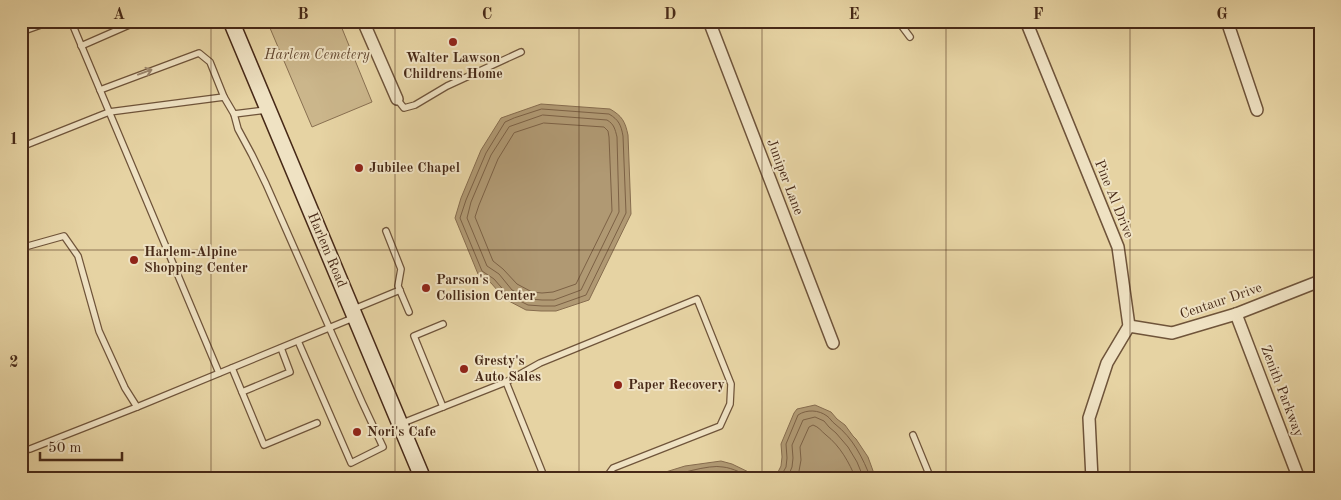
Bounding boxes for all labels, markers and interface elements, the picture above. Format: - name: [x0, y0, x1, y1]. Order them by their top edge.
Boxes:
- text: A: [113, 7, 125, 23]
- text: B: [297, 7, 309, 23]
- text: C: [482, 7, 492, 23]
- text: D: [664, 7, 676, 23]
- text: E: [848, 7, 860, 23]
- text: F: [1033, 7, 1044, 23]
- text: G: [1216, 7, 1228, 23]
- marker: Walter Lawson Childrens Home: [447, 36, 459, 48]
- park label: Harlem Cemetery: [263, 48, 370, 63]
- place label: Walter Lawson Childrens Home: [403, 51, 503, 81]
- one-way arrow: [137, 67, 152, 76]
- text: 1: [9, 132, 19, 148]
- street label: Juniper Lane: [764, 137, 806, 217]
- street label: Pine Al Drive: [1092, 158, 1136, 240]
- place label: Jubilee Chapel: [369, 161, 460, 175]
- marker: Jubilee Chapel: [353, 162, 365, 174]
- street label: Harlem Road: [305, 210, 349, 290]
- place label: Harlem-Alpine Shopping Center: [144, 245, 248, 275]
- marker: Harlem-Alpine Shopping Center: [128, 254, 140, 266]
- place label: Parson's Collision Center: [436, 273, 535, 303]
- street label: Centaur Drive: [1178, 280, 1264, 322]
- marker: Parson's Collision Center: [420, 282, 432, 294]
- street label: Zenith Parkway: [1258, 343, 1306, 439]
- place label: Gresty's Auto Sales: [474, 354, 541, 384]
- text: 2: [9, 355, 19, 371]
- marker: Gresty's Auto Sales: [458, 363, 470, 375]
- place label: Paper Recovery: [628, 378, 725, 392]
- marker: Paper Recovery: [612, 379, 624, 391]
- place label: Nori's Cafe: [367, 425, 436, 439]
- marker: Nori's Cafe: [351, 426, 363, 438]
- scale bar: [40, 430, 122, 462]
- text: 50 m: [48, 441, 82, 456]

